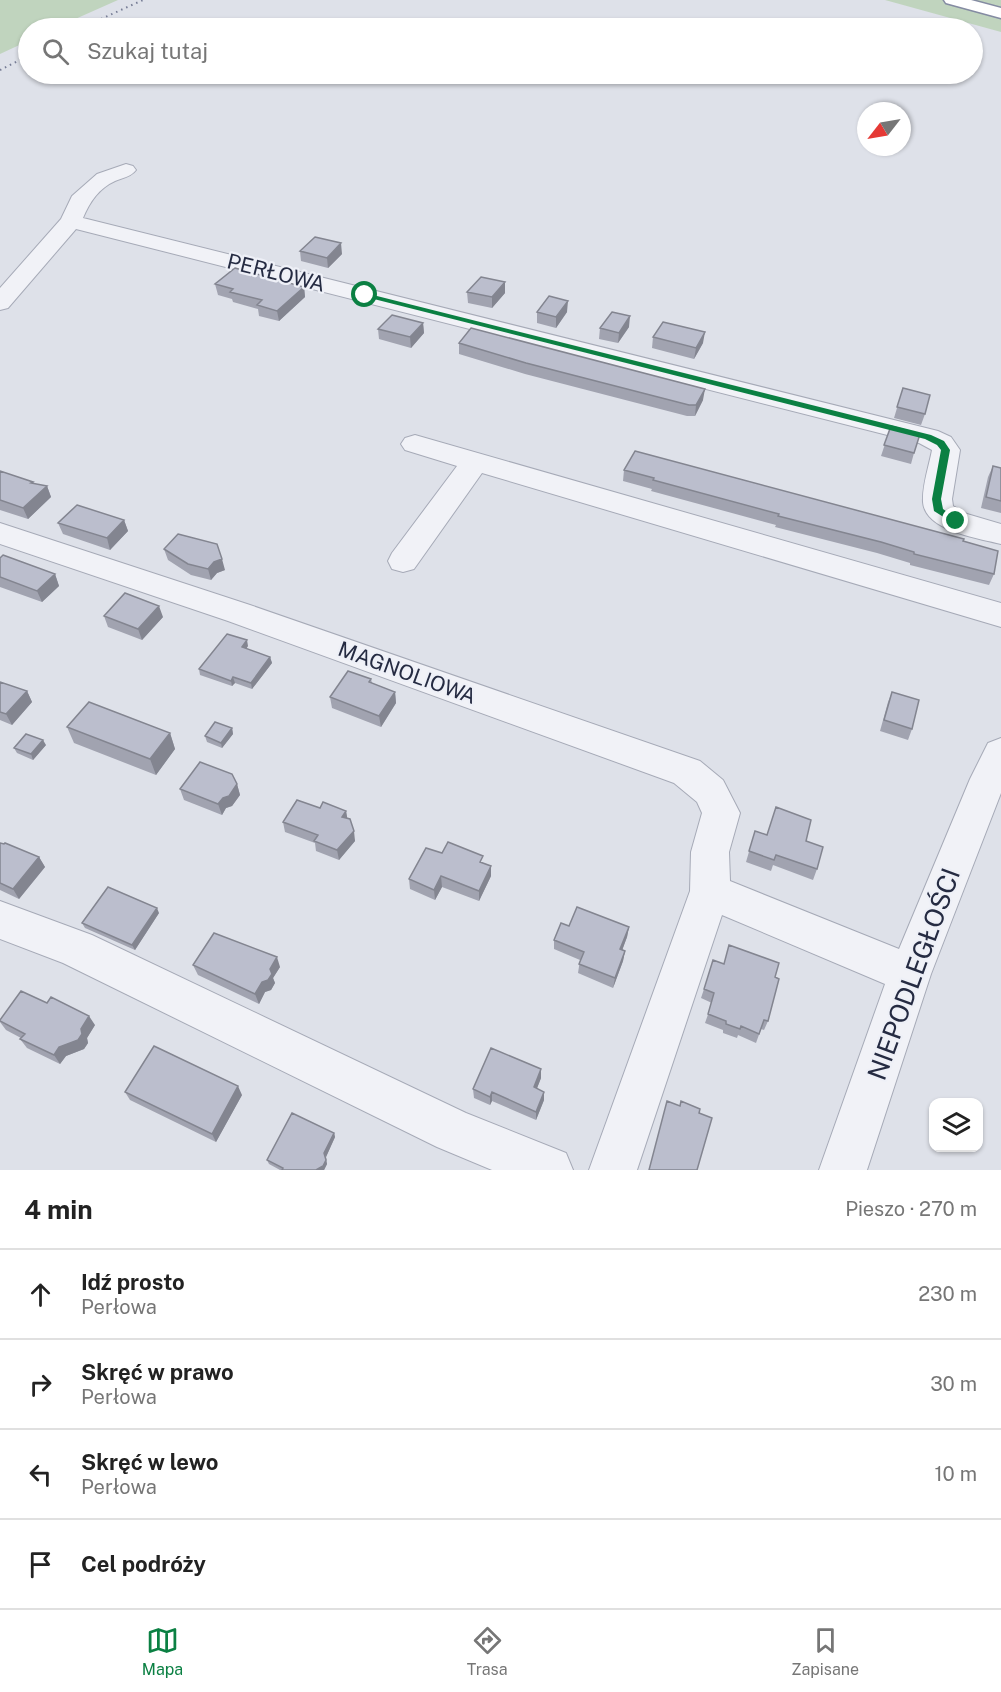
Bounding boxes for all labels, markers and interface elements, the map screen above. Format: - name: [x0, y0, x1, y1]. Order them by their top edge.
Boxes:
- search box: [18, 18, 983, 84]
- icon: search: [39, 35, 72, 68]
- text: Szukaj tutaj: [87, 38, 208, 64]
- north arrow: [857, 102, 911, 156]
- street label: PERŁOWA: [225, 248, 328, 297]
- route start: [351, 281, 377, 307]
- route end: [942, 507, 968, 533]
- street label: MAGNOLIOWA: [335, 636, 480, 709]
- street label: NIEPODLEGŁOŚCI: [861, 864, 966, 1084]
- map controls: [929, 1098, 983, 1152]
- button: layers: [929, 1098, 983, 1152]
- text: 4 min: [24, 1194, 93, 1225]
- text: Pieszo · 270 m: [845, 1197, 977, 1221]
- text: Idź prosto: [81, 1269, 185, 1295]
- icon: ahead: [24, 1278, 57, 1311]
- text: 230 m: [918, 1282, 977, 1306]
- text: Perłowa: [81, 1295, 157, 1319]
- text: Skręć w prawo: [81, 1359, 234, 1385]
- icon: right: [24, 1368, 57, 1401]
- text: 30 m: [930, 1372, 977, 1396]
- text: Perłowa: [81, 1385, 157, 1409]
- text: Skręć w lewo: [81, 1449, 218, 1475]
- icon: left: [24, 1458, 57, 1491]
- text: 10 m: [934, 1462, 977, 1486]
- text: Perłowa: [81, 1475, 157, 1499]
- icon: arrive: [24, 1548, 57, 1581]
- text: Cel podróży: [81, 1551, 206, 1577]
- tab: Mapa: [142, 1624, 183, 1679]
- tab: Trasa: [467, 1624, 508, 1679]
- tab: Zapisane: [791, 1624, 859, 1679]

